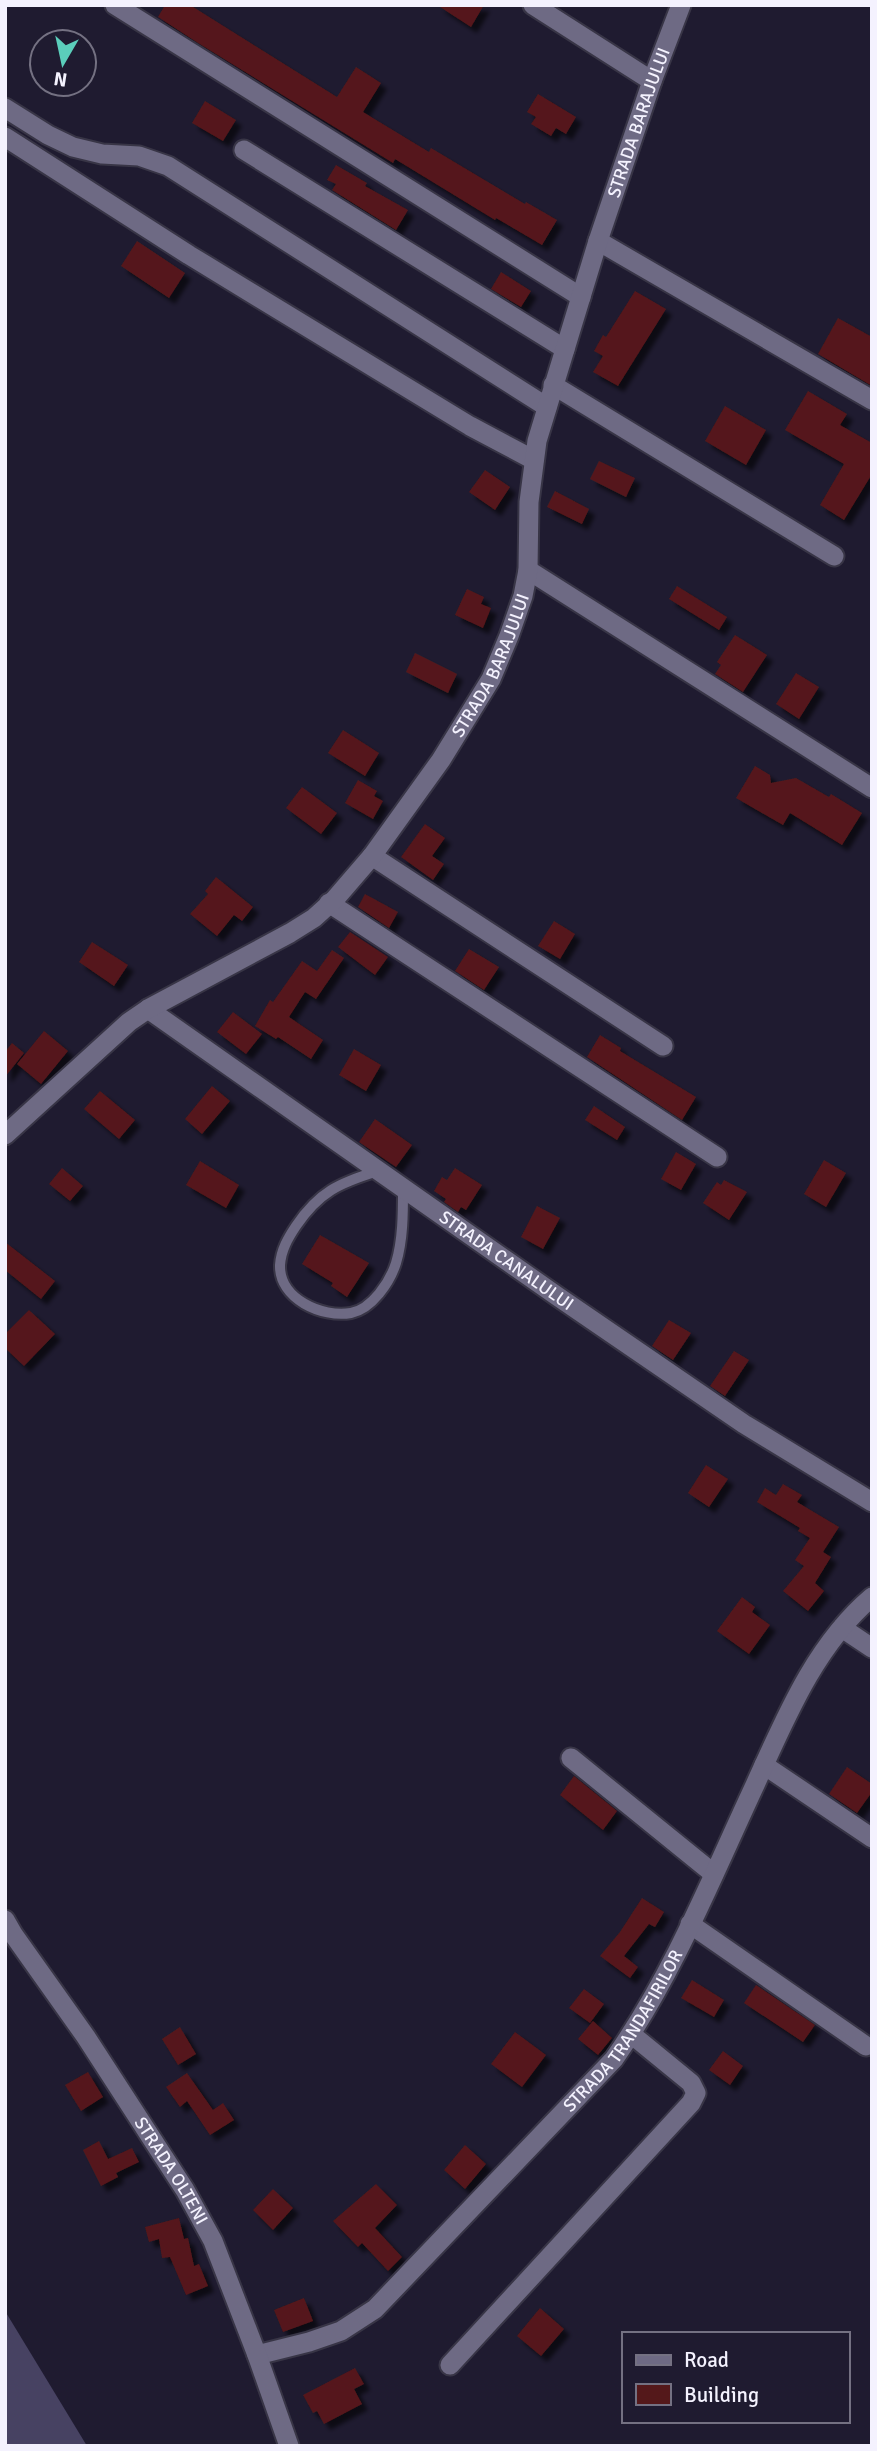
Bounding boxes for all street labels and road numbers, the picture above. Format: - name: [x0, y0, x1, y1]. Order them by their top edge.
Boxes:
- street label: STRADA BARAJULUI: [603, 44, 675, 200]
- street label: STRADA BARAJULUI: [447, 591, 534, 741]
- street label: STRADA CANALULUI: [435, 1206, 578, 1315]
- street label: STRADA TRANDAFIRILOR: [558, 1946, 687, 2116]
- street label: STRADA OLTENI: [130, 2113, 213, 2228]

